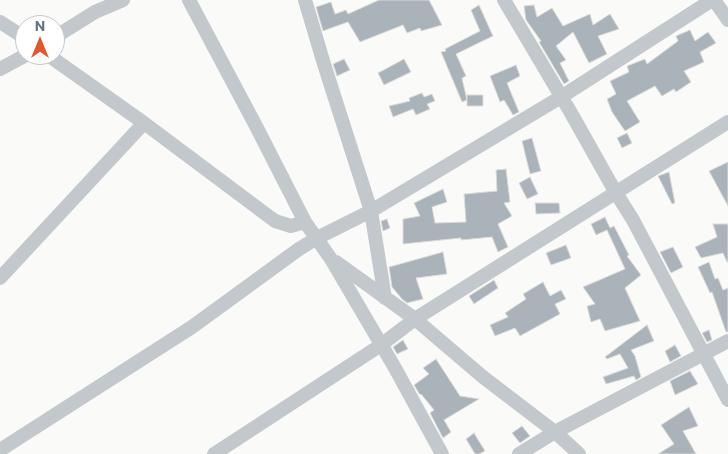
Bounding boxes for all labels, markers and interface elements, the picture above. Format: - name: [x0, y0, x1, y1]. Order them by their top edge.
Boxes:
- north arrow: [15, 15, 65, 65]
- text: N: [35, 17, 45, 34]

